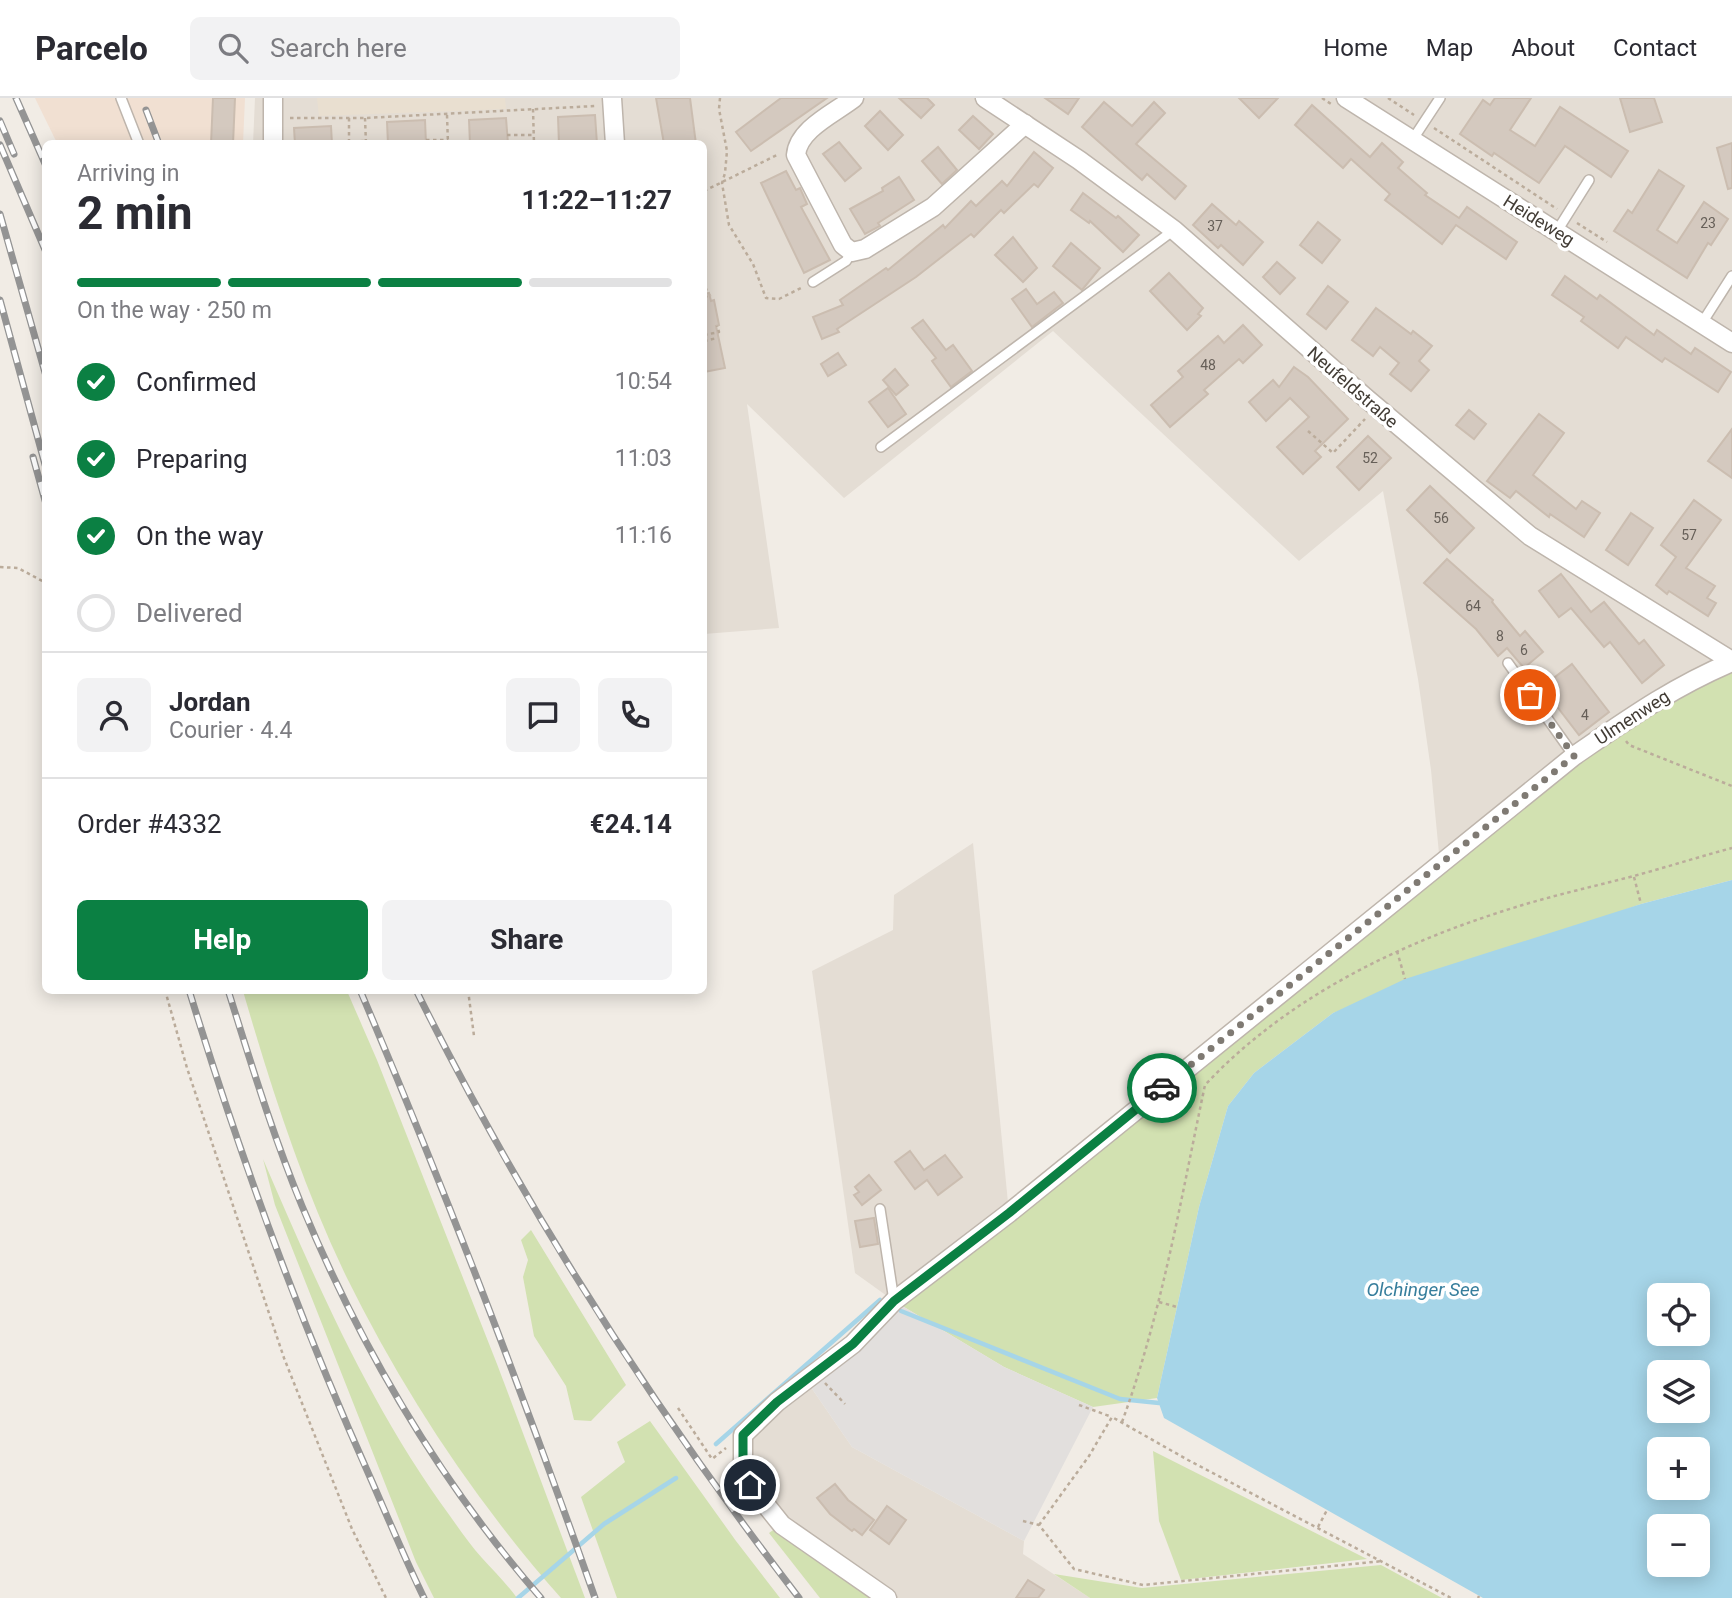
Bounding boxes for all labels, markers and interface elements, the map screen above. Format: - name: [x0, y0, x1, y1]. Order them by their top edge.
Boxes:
- search box: [190, 17, 680, 80]
- text: Parcelo: [35, 29, 148, 68]
- icon: search: [214, 29, 252, 67]
- text: Search here: [270, 33, 407, 63]
- text: Home: [1323, 34, 1388, 62]
- text: Map: [1426, 34, 1473, 62]
- text: About: [1511, 34, 1575, 62]
- text: Contact: [1613, 34, 1697, 62]
- text: Arriving in: [77, 160, 180, 187]
- text: 11:22–11:27: [522, 185, 672, 215]
- text: 2 min: [77, 186, 193, 240]
- street label: Heideweg: [1500, 190, 1578, 250]
- house number: 23: [1700, 215, 1716, 231]
- house number: 37: [1207, 218, 1223, 234]
- text: On the way · 250 m: [77, 297, 272, 324]
- street label: Neufeldstraße: [1303, 342, 1403, 432]
- house number: 48: [1200, 357, 1216, 373]
- icon: check: [77, 363, 115, 401]
- text: Confirmed: [136, 367, 257, 397]
- text: 10:54: [615, 368, 672, 395]
- icon: check: [77, 440, 115, 478]
- text: Preparing: [136, 444, 248, 474]
- text: 11:03: [615, 445, 672, 472]
- house number: 52: [1362, 450, 1378, 466]
- house number: 56: [1433, 510, 1449, 526]
- icon: check: [77, 517, 115, 555]
- text: On the way: [136, 521, 264, 551]
- text: 11:16: [615, 522, 672, 549]
- house number: 57: [1681, 527, 1697, 543]
- text: Delivered: [136, 598, 243, 628]
- house number: 64: [1465, 598, 1481, 614]
- house number: 8: [1496, 628, 1504, 644]
- house number: 6: [1520, 642, 1528, 658]
- pin: [1500, 665, 1560, 725]
- icon: bag: [1511, 676, 1549, 714]
- button: person: [77, 678, 151, 752]
- button: chat: [506, 678, 580, 752]
- button: phone: [598, 678, 672, 752]
- street label: Ulmenweg: [1591, 685, 1673, 749]
- text: Jordan: [169, 687, 251, 717]
- house number: 4: [1581, 707, 1589, 723]
- text: Courier · 4.4: [169, 717, 292, 744]
- text: Order #4332: [77, 809, 222, 839]
- text: €24.14: [590, 809, 672, 839]
- button: Help: [77, 900, 368, 980]
- button: Share: [382, 900, 672, 980]
- courier: [1127, 1053, 1197, 1123]
- icon: car: [1143, 1069, 1181, 1107]
- water label: Olchinger See: [1366, 1278, 1480, 1301]
- map controls: [1647, 1283, 1710, 1577]
- button: locate: [1647, 1283, 1710, 1346]
- button: layers: [1647, 1360, 1710, 1423]
- button: +: [1647, 1437, 1710, 1500]
- pin: [720, 1455, 780, 1515]
- icon: home: [731, 1466, 769, 1504]
- button: −: [1647, 1514, 1710, 1577]

